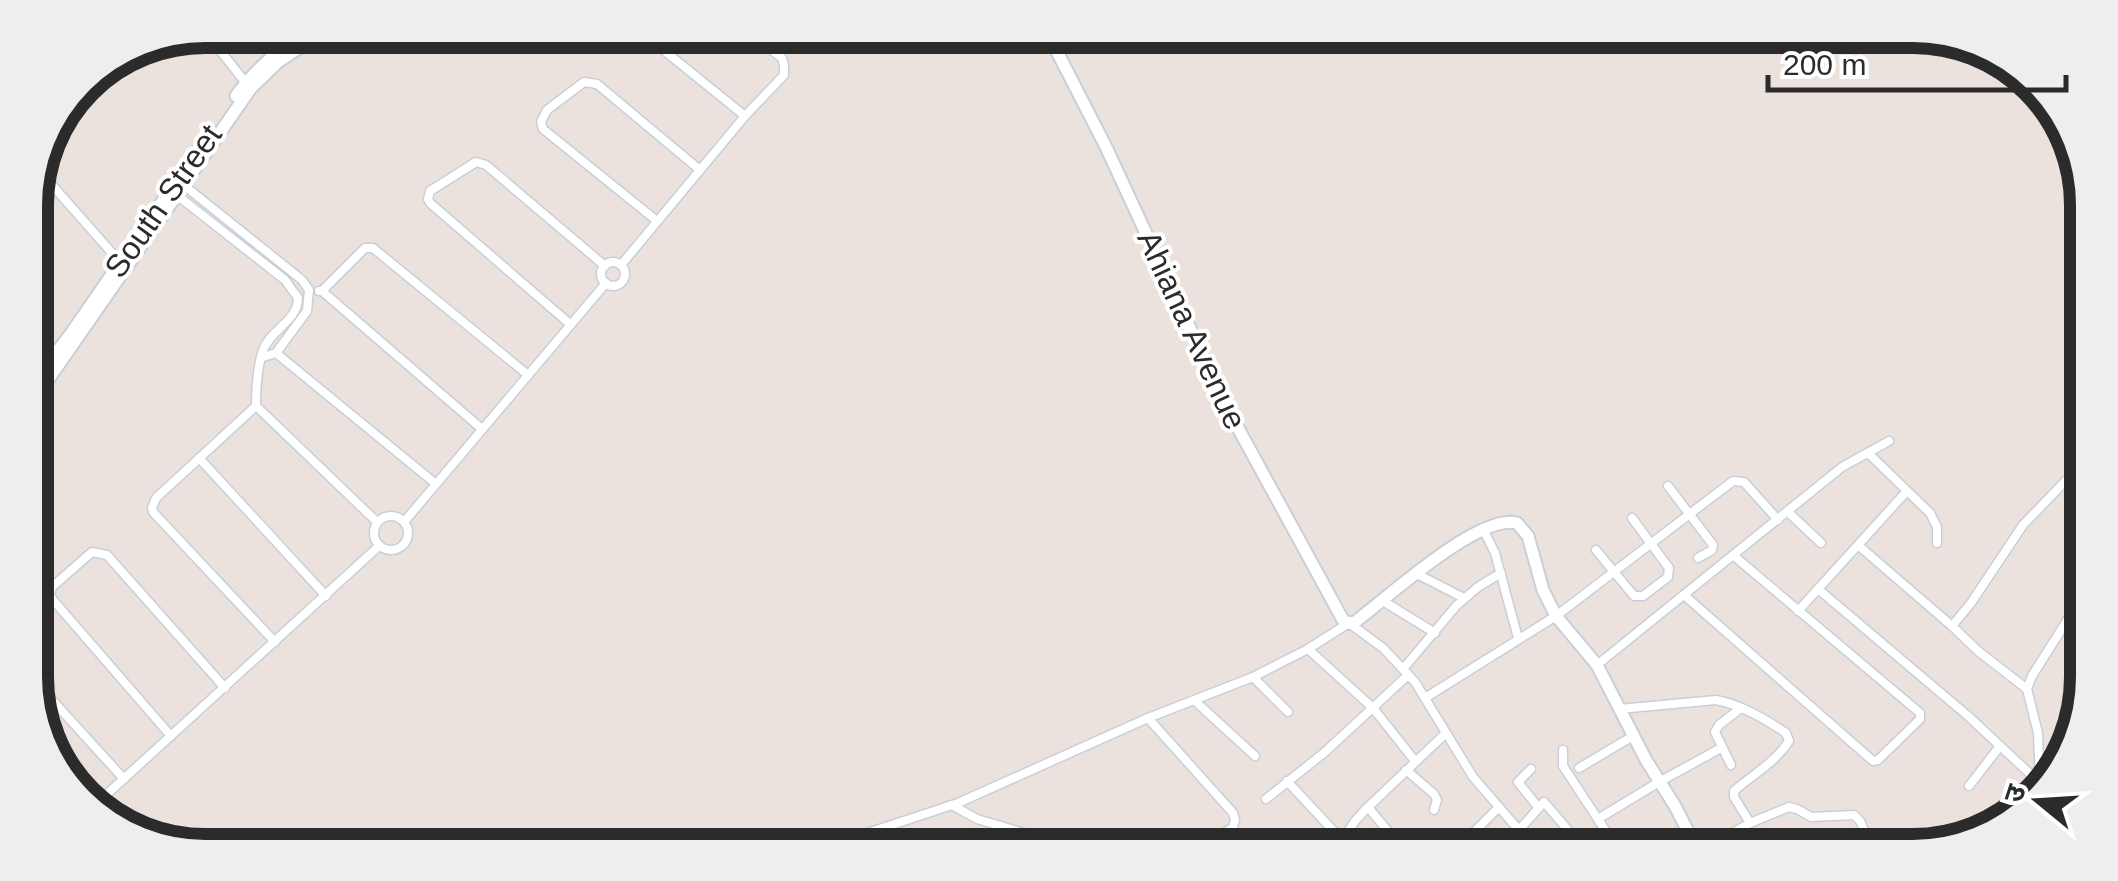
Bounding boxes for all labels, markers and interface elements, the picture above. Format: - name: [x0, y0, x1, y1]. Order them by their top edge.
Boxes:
- scale bar: [1768, 30, 2066, 92]
- text: 200 m: [1783, 48, 1866, 81]
- street label: South Street: [97, 118, 229, 284]
- street label: Ahiana Avenue: [1130, 225, 1254, 435]
- north arrow: [1988, 751, 2088, 851]
- text: उ: [1997, 780, 2032, 806]

